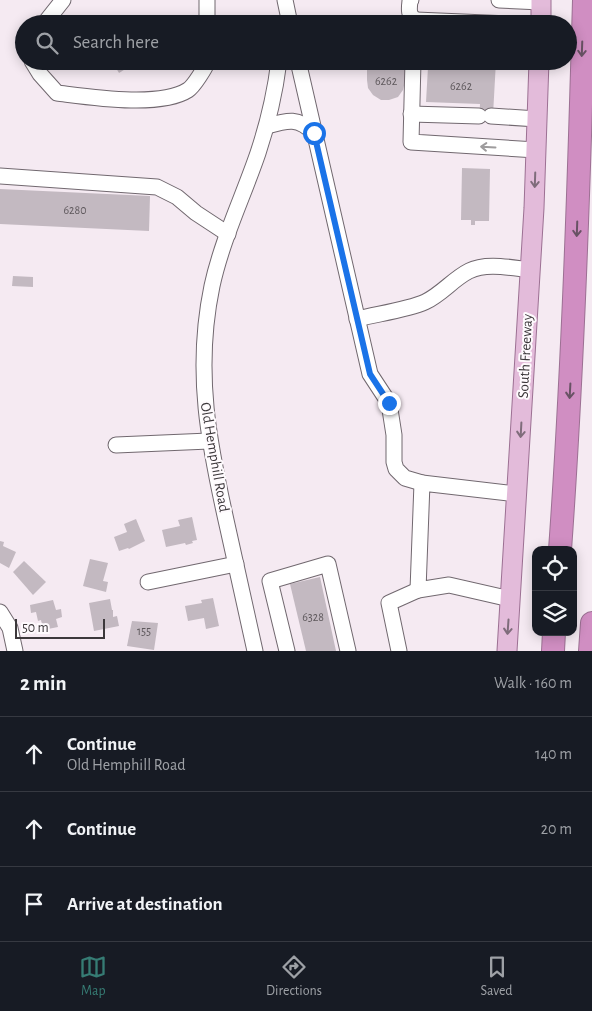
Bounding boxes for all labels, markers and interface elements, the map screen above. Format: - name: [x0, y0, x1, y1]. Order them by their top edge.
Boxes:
- search box: [15, 15, 577, 70]
- icon: search: [33, 29, 61, 57]
- text: Search here: [73, 33, 159, 52]
- one-way arrow: [578, 40, 587, 56]
- house number: 6262: [375, 75, 398, 87]
- house number: 6262: [450, 80, 473, 92]
- route start: [303, 122, 326, 145]
- one-way arrow: [480, 142, 496, 151]
- one-way arrow: [531, 172, 540, 188]
- house number: 6280: [63, 204, 87, 216]
- one-way arrow: [573, 220, 582, 236]
- street label: South Freeway: [516, 313, 535, 399]
- one-way arrow: [566, 383, 575, 399]
- route end: [378, 392, 401, 415]
- street label: Old Hemphill Road: [197, 401, 232, 513]
- one-way arrow: [517, 421, 526, 437]
- map controls: [532, 546, 577, 636]
- button: locate: [532, 546, 577, 591]
- button: layers: [532, 591, 577, 636]
- house number: 6328: [302, 611, 324, 623]
- scale bar: [15, 616, 105, 639]
- one-way arrow: [504, 618, 513, 634]
- text: 50 m: [22, 621, 49, 635]
- house number: 155: [137, 625, 151, 637]
- text: 2 min: [20, 673, 67, 694]
- text: Walk · 160 m: [494, 675, 572, 691]
- text: Continue: [67, 735, 136, 754]
- icon: ahead: [20, 740, 48, 768]
- text: 140 m: [535, 746, 572, 762]
- text: Old Hemphill Road: [67, 757, 186, 773]
- icon: ahead: [20, 815, 48, 843]
- text: Continue: [67, 820, 136, 839]
- text: 20 m: [541, 821, 572, 837]
- icon: arrive: [20, 890, 48, 918]
- text: Arrive at destination: [67, 895, 223, 914]
- tab: Map: [79, 953, 107, 1000]
- tab: Directions: [266, 953, 322, 1000]
- tab: Saved: [481, 953, 513, 1000]

